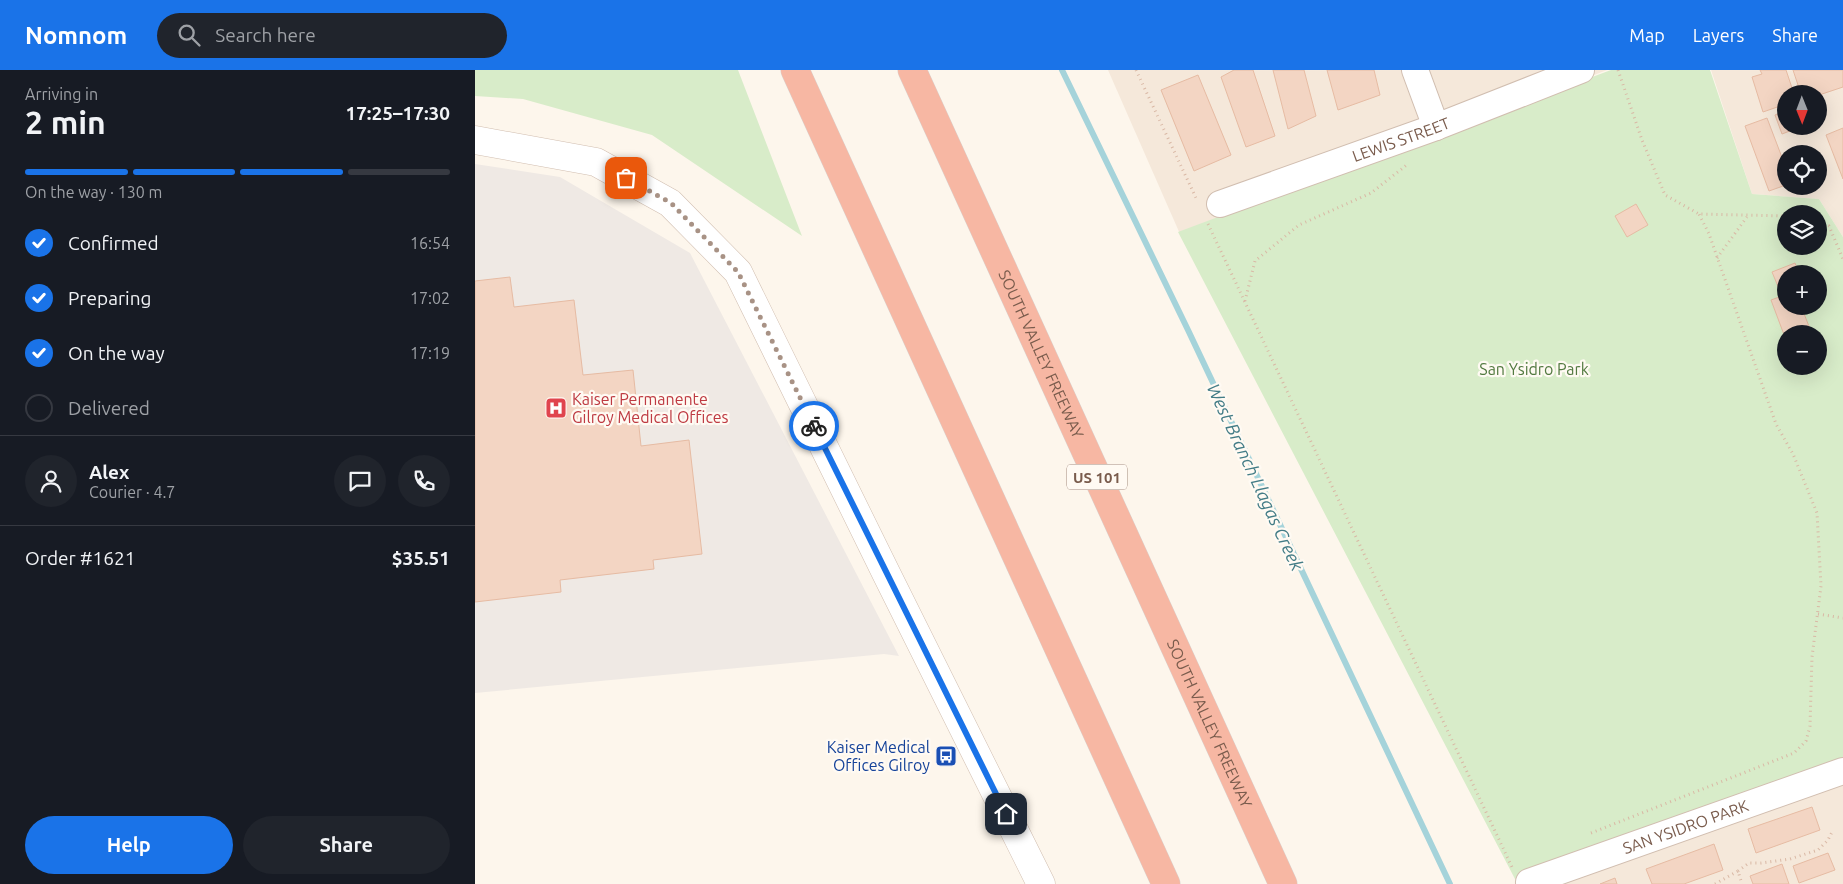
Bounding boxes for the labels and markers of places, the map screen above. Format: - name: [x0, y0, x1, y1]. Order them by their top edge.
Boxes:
- pin: [605, 157, 647, 199]
- place label: Kaiser Permanente Gilroy Medical Offices: [572, 390, 729, 426]
- hospital icon: Kaiser Permanente Gilroy Medical Offices: [544, 396, 568, 420]
- place label: Kaiser Medical Offices Gilroy: [827, 738, 930, 774]
- bus stop icon: Kaiser Medical Offices Gilroy: [934, 744, 958, 768]
- pin: [985, 793, 1027, 835]

